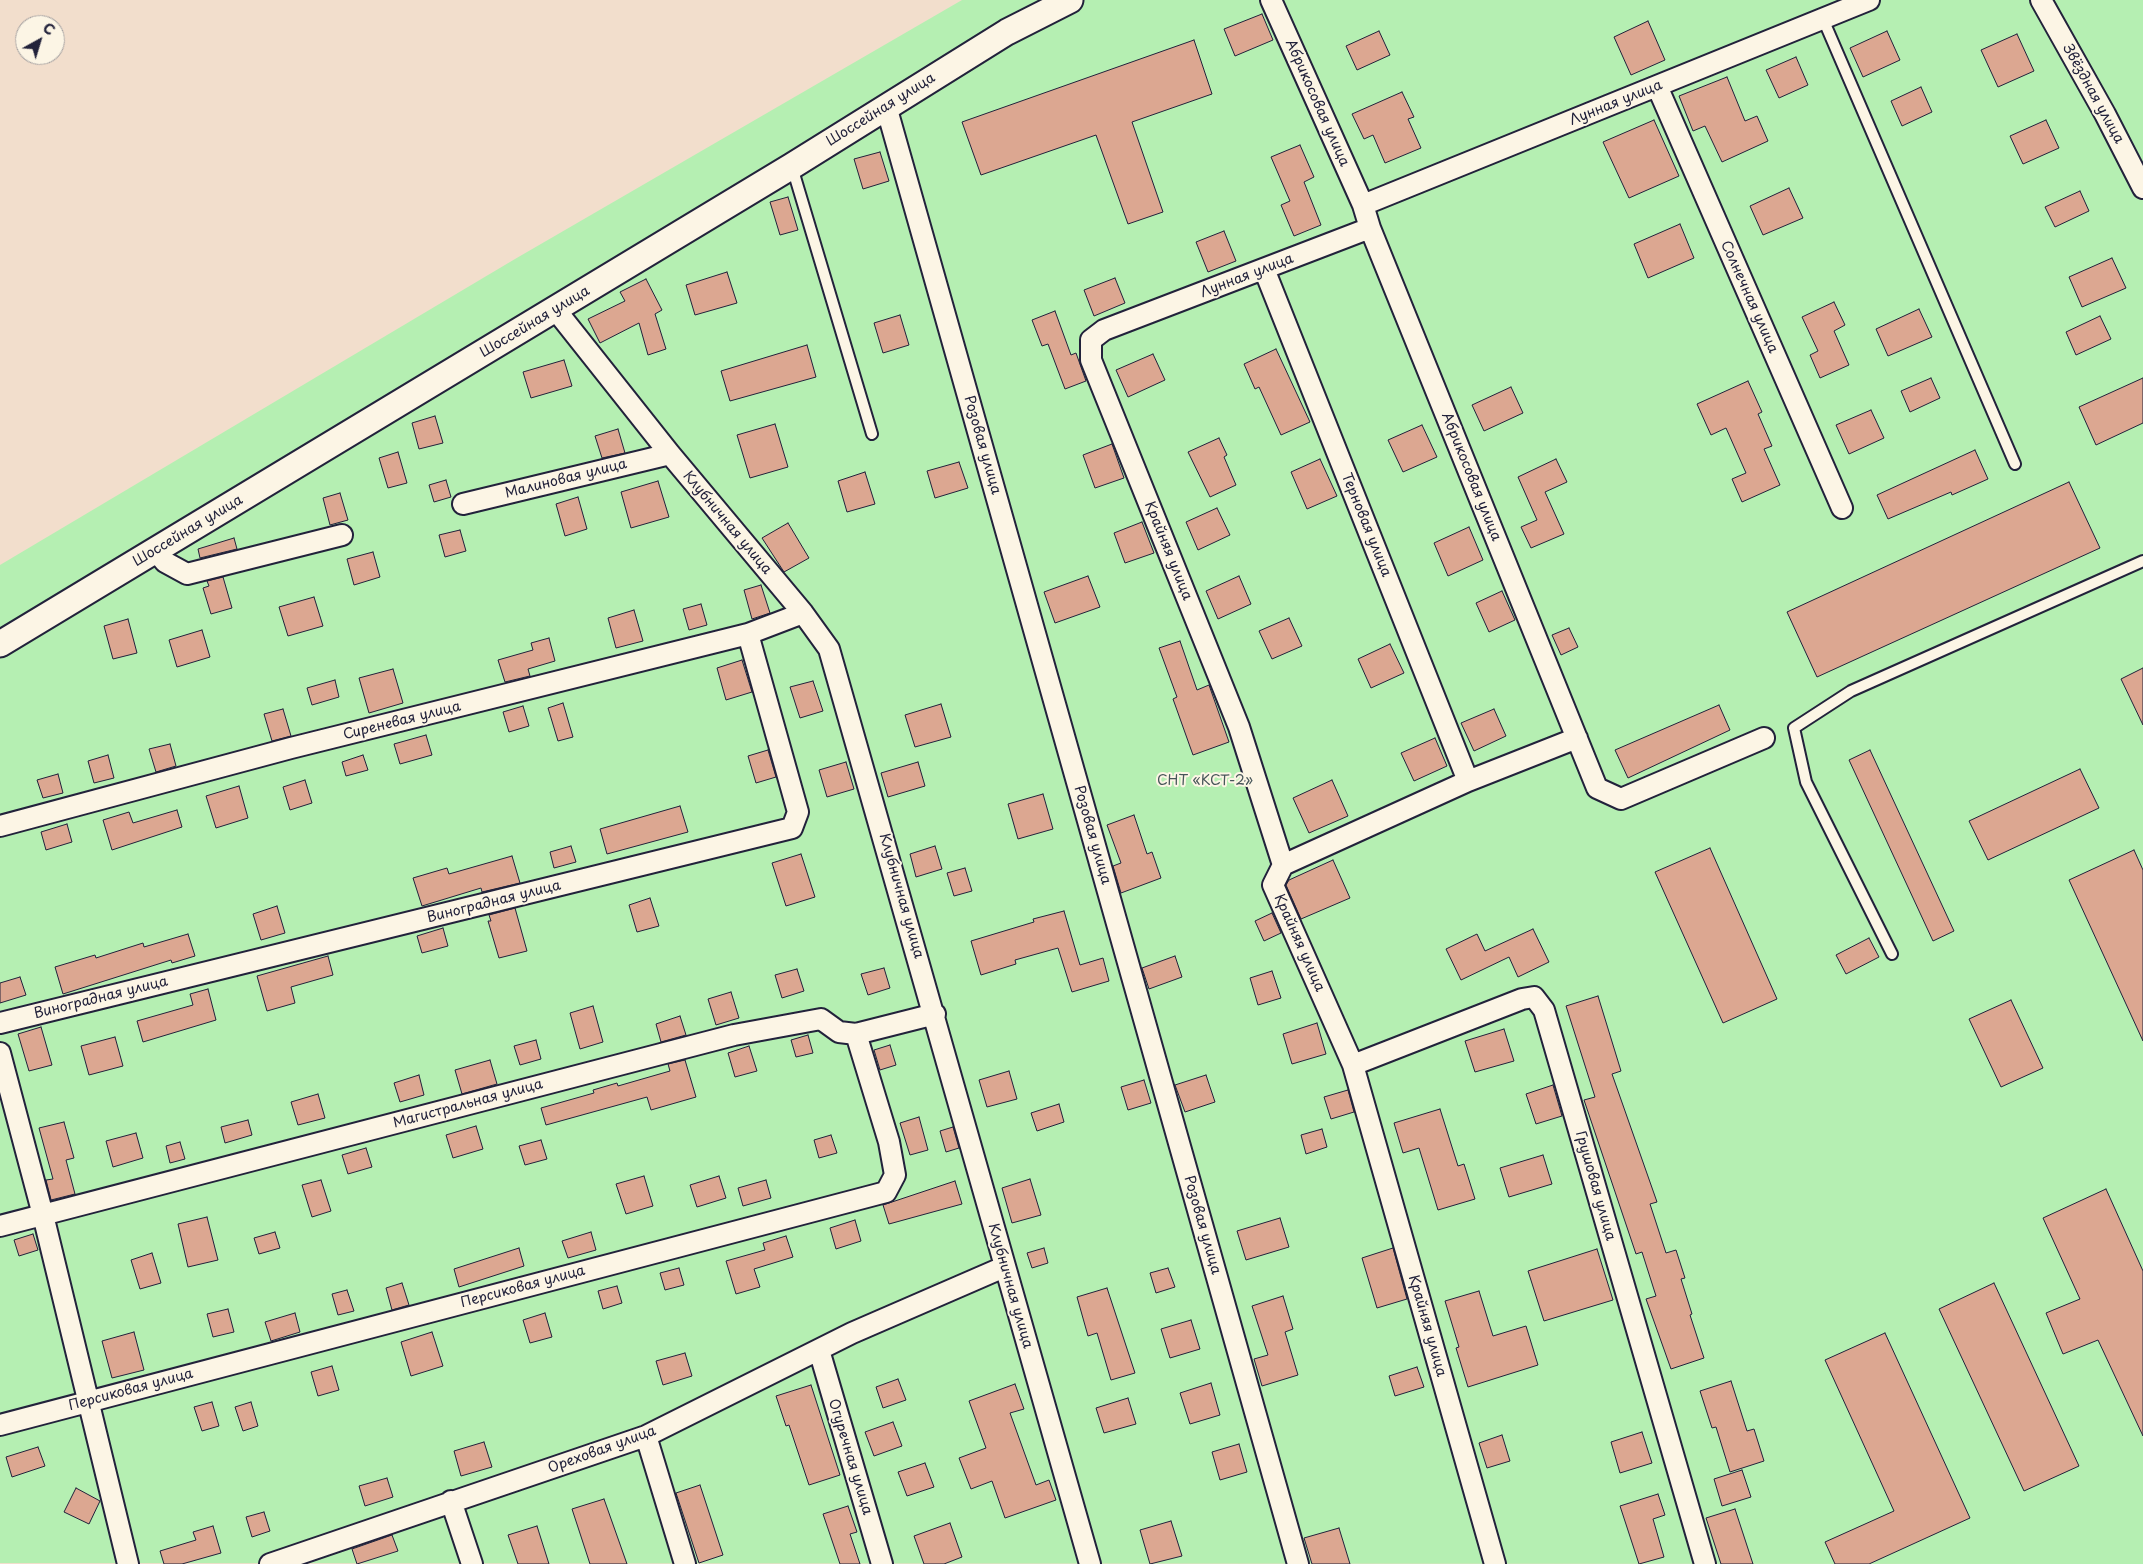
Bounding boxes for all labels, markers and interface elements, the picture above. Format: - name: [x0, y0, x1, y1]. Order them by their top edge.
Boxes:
- north arrow: [15, 15, 65, 65]
- text: С: [38, 17, 60, 40]
- street label: Абрикосовая улица: [1281, 37, 1353, 169]
- street label: Звёздная улица: [2059, 41, 2127, 147]
- street label: Шоссейная улица: [824, 70, 938, 150]
- street label: Лунная улица: [1567, 77, 1665, 129]
- street label: Солнечная улица: [1717, 238, 1781, 356]
- street label: Лунная улица: [1198, 251, 1296, 301]
- street label: Шоссейная улица: [477, 283, 593, 361]
- street label: Розовая улица: [960, 394, 1004, 496]
- street label: Абрикосовая улица: [1438, 410, 1504, 544]
- street label: Малиновая улица: [503, 456, 629, 502]
- street label: Клубничная улица: [679, 468, 775, 578]
- street label: Терновая улица: [1337, 471, 1395, 579]
- street label: Шоссейная улица: [130, 492, 246, 570]
- street label: Крайняя улица: [1141, 499, 1195, 603]
- street label: Сиреневая улица: [341, 698, 463, 744]
- park label: СНТ «КСТ-2»: [1157, 773, 1253, 789]
- street label: Розовая улица: [1070, 784, 1114, 886]
- street label: Клубничная улица: [875, 831, 927, 961]
- street label: Виноградная улица: [425, 877, 563, 927]
- street label: Крайняя улица: [1270, 892, 1328, 994]
- street label: Виноградная улица: [32, 973, 170, 1023]
- street label: Магистральная улица: [391, 1076, 545, 1132]
- street label: Грушовая улица: [1571, 1129, 1619, 1243]
- street label: Розовая улица: [1180, 1174, 1224, 1276]
- street label: Клубничная улица: [984, 1221, 1036, 1351]
- street label: Персиковая улица: [459, 1262, 587, 1312]
- street label: Крайняя улица: [1404, 1273, 1450, 1379]
- street label: Персиковая улица: [67, 1365, 195, 1415]
- street label: Огуречная улица: [824, 1397, 876, 1517]
- street label: Ореховая улица: [546, 1423, 658, 1477]

